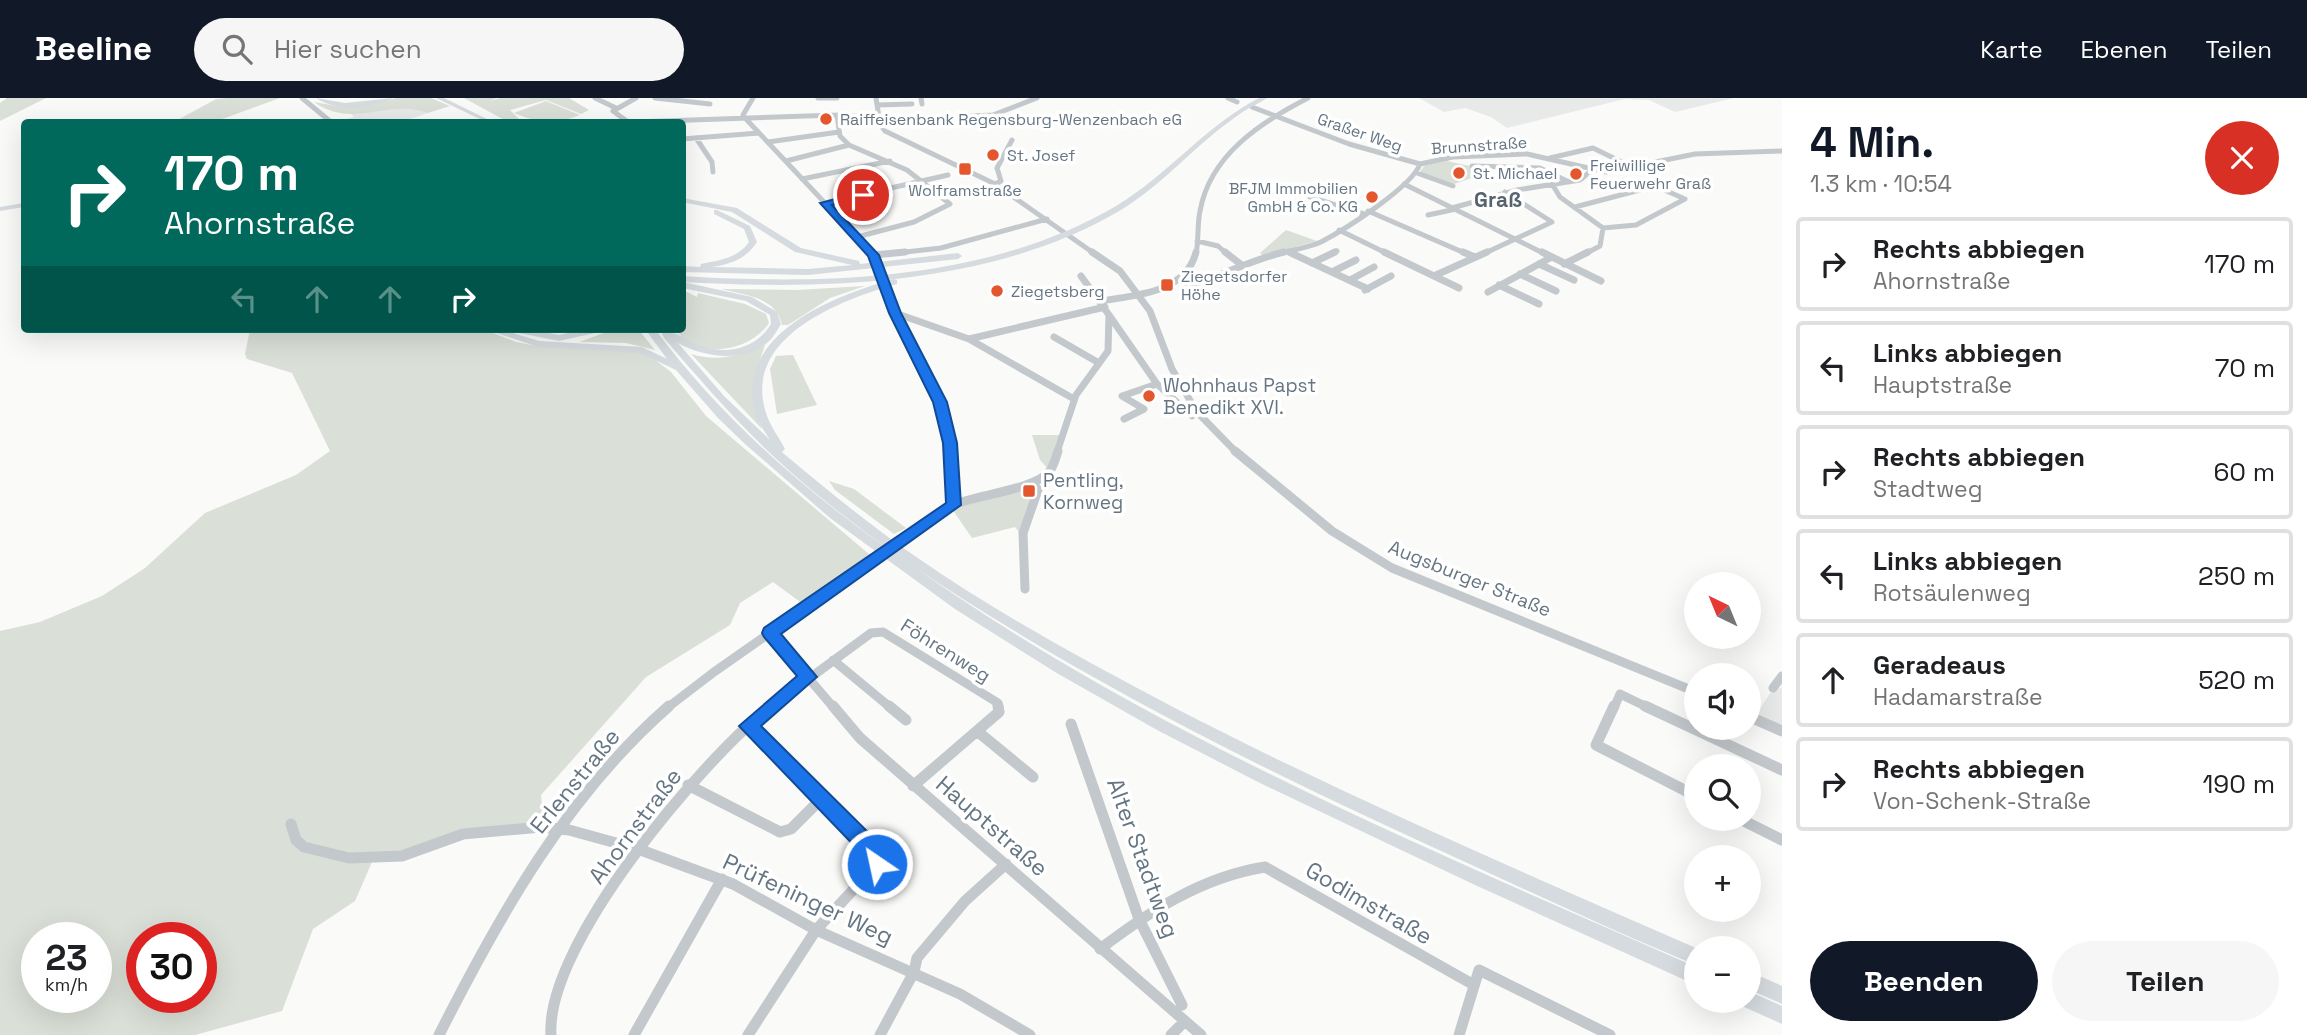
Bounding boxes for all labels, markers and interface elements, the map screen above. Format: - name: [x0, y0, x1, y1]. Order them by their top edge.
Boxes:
- search box: [194, 18, 684, 81]
- text: Beeline: [35, 28, 152, 70]
- icon: search: [218, 30, 256, 68]
- text: Hier suchen: [274, 32, 422, 66]
- text: Karte: [1980, 34, 2043, 65]
- text: Ebenen: [2081, 34, 2167, 65]
- text: Teilen: [2205, 34, 2272, 65]
- street label: Graßer Weg: [1315, 108, 1405, 157]
- place label: Raiffeisenbank Regensburg-Wenzenbach eG: [840, 109, 1182, 130]
- marker: Raiffeisenbank Regensburg-Wenzenbach eG: [818, 111, 834, 127]
- text: 4 Min.: [1810, 116, 1934, 169]
- button: close: [2205, 121, 2279, 195]
- street label: Brunnstraße: [1430, 132, 1528, 159]
- text: 170 m: [164, 142, 299, 204]
- place label: St. Josef: [1007, 145, 1075, 166]
- icon: right: [49, 147, 140, 238]
- marker: St. Josef: [985, 147, 1001, 163]
- place label: Freiwillige Feuerwehr Graß: [1590, 155, 1711, 194]
- marker: Wolframstraße: [957, 161, 973, 177]
- place label: St. Michael: [1473, 163, 1557, 184]
- pin: [833, 165, 893, 225]
- marker: St. Michael: [1451, 165, 1467, 181]
- marker: Freiwillige Feuerwehr Graß: [1568, 166, 1584, 182]
- text: 1.3 km · 10:54: [1810, 169, 1952, 199]
- icon: arrive: [844, 176, 882, 214]
- place label: BFJM Immobilien GmbH & Co. KG: [1229, 178, 1358, 217]
- place label: Wolframstraße: [908, 180, 1022, 201]
- district label: Graß: [1474, 186, 1522, 213]
- marker: BFJM Immobilien GmbH & Co. KG: [1364, 189, 1380, 205]
- text: Ahornstraße: [164, 203, 355, 243]
- text: Rechts abbiegen: [1873, 232, 2085, 266]
- icon: right: [1814, 245, 1852, 283]
- text: 170 m: [2204, 247, 2275, 281]
- place label: Ziegetsdorfer Höhe: [1181, 266, 1287, 305]
- text: Ahornstraße: [1873, 266, 2011, 296]
- marker: Ziegetsdorfer Höhe: [1159, 277, 1175, 293]
- icon: left: [225, 280, 263, 318]
- icon: ahead: [298, 280, 336, 318]
- icon: ahead: [371, 280, 409, 318]
- icon: right: [444, 280, 482, 318]
- place label: Ziegetsberg: [1011, 281, 1105, 302]
- marker: Ziegetsberg: [989, 283, 1005, 299]
- text: Links abbiegen: [1873, 336, 2062, 370]
- icon: left: [1814, 349, 1852, 387]
- text: 70 m: [2215, 351, 2275, 385]
- text: Hauptstraße: [1873, 370, 2012, 400]
- place label: Wohnhaus Papst Benedikt XVI.: [1163, 373, 1316, 420]
- marker: Wohnhaus Papst Benedikt XVI.: [1141, 388, 1157, 404]
- text: Rechts abbiegen: [1873, 440, 2085, 474]
- icon: right: [1814, 453, 1852, 491]
- text: 60 m: [2213, 455, 2275, 489]
- place label: Pentling, Kornweg: [1043, 468, 1123, 515]
- text: Stadtweg: [1873, 474, 1983, 504]
- marker: Pentling, Kornweg: [1021, 483, 1037, 499]
- street label: Augsburger Straße: [1385, 534, 1555, 623]
- text: Links abbiegen: [1873, 544, 2062, 578]
- icon: left: [1814, 557, 1852, 595]
- text: 250 m: [2198, 559, 2275, 593]
- north arrow: [1684, 572, 1760, 649]
- map controls: [1684, 572, 1761, 1013]
- text: Rotsäulenweg: [1873, 578, 2031, 608]
- street label: Föhrenweg: [896, 613, 995, 688]
- text: Geradeaus: [1873, 648, 2006, 682]
- icon: ahead: [1814, 661, 1852, 699]
- button: sound: [1684, 663, 1761, 740]
- text: 520 m: [2198, 663, 2275, 697]
- text: Hadamarstraße: [1873, 682, 2043, 712]
- street label: Erlenstraße: [523, 722, 627, 840]
- text: Rechts abbiegen: [1873, 752, 2085, 786]
- button: search: [1684, 754, 1761, 831]
- street label: Ahornstraße: [582, 762, 688, 890]
- icon: right: [1814, 765, 1852, 803]
- text: 190 m: [2203, 767, 2275, 801]
- street label: Hauptstraße: [930, 769, 1054, 883]
- street label: Alter Stadtweg: [1100, 774, 1186, 942]
- text: Von-Schenk-Straße: [1873, 786, 2091, 816]
- position arrow: [840, 827, 914, 901]
- button: +: [1684, 845, 1761, 922]
- street label: Prüfeninger Weg: [718, 846, 898, 952]
- street label: Godimstraße: [1300, 855, 1438, 951]
- speed limit sign: 30: [126, 922, 217, 1013]
- text: 23: [45, 936, 88, 980]
- button: −: [1684, 936, 1761, 1013]
- button: Beenden: [1810, 941, 2038, 1021]
- button: Teilen: [2052, 941, 2279, 1021]
- text: km/h: [45, 973, 88, 996]

